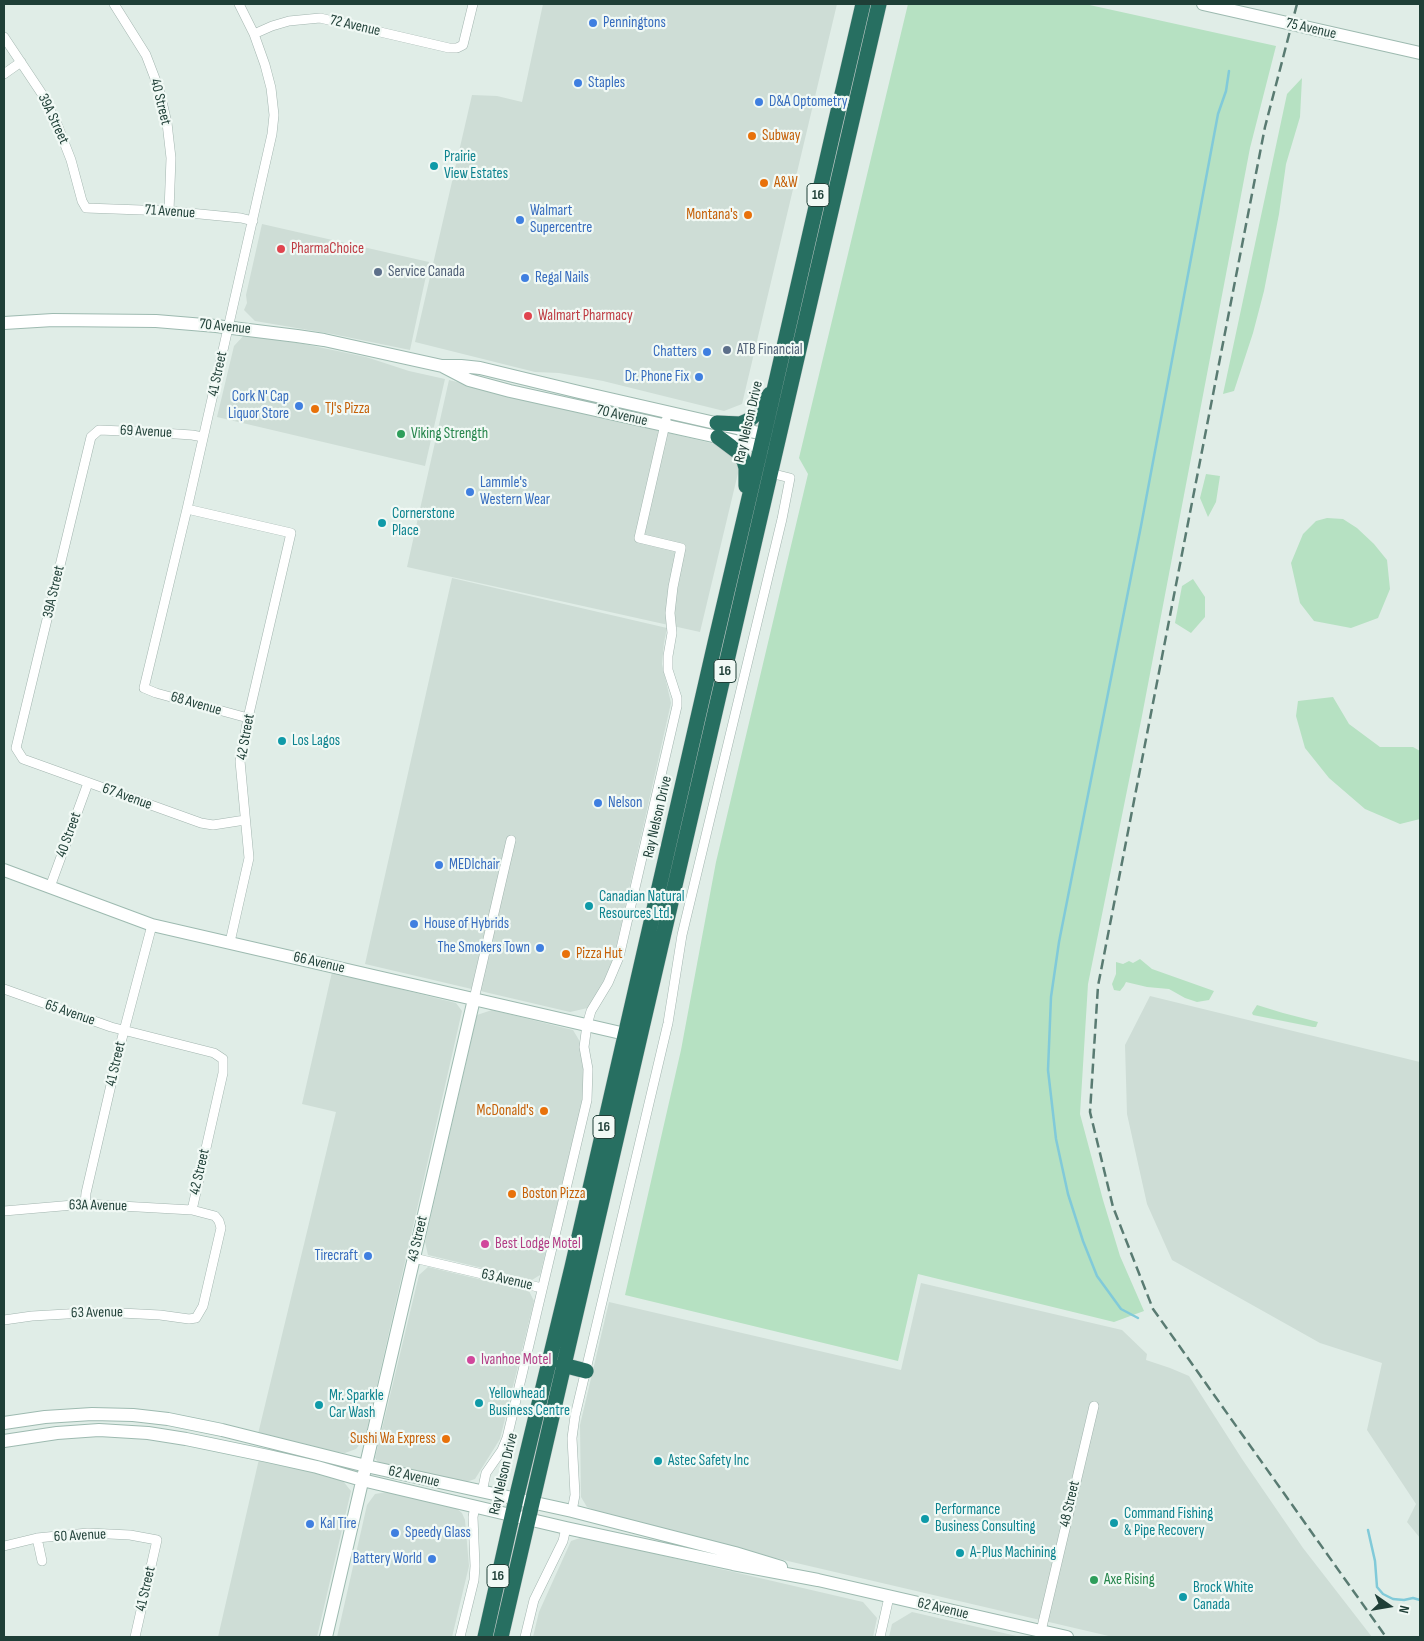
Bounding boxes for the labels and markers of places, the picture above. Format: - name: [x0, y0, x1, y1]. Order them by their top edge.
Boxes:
- place label: Penningtons: [603, 14, 666, 32]
- marker: Penningtons: [587, 17, 599, 29]
- place label: Staples: [588, 74, 625, 92]
- marker: Staples: [572, 77, 584, 89]
- place label: D&A Optometry: [769, 93, 848, 111]
- marker: D&A Optometry: [753, 96, 765, 108]
- place label: Subway: [762, 127, 801, 145]
- marker: Subway: [746, 130, 758, 142]
- place label: Prairie View Estates: [444, 148, 508, 183]
- marker: Prairie View Estates: [428, 160, 440, 172]
- place label: A&W: [774, 174, 798, 192]
- marker: A&W: [758, 177, 770, 189]
- place label: Walmart Supercentre: [530, 202, 592, 237]
- place label: Montana's: [686, 206, 738, 224]
- marker: Montana's: [742, 209, 754, 221]
- marker: Walmart Supercentre: [514, 214, 526, 226]
- place label: PharmaChoice: [291, 240, 364, 258]
- marker: PharmaChoice: [275, 243, 287, 255]
- place label: Service Canada: [388, 263, 465, 281]
- marker: Service Canada: [372, 266, 384, 278]
- place label: Regal Nails: [535, 269, 589, 287]
- marker: Regal Nails: [519, 272, 531, 284]
- place label: Walmart Pharmacy: [538, 307, 633, 325]
- marker: Walmart Pharmacy: [522, 310, 534, 322]
- place label: ATB Financial: [737, 341, 803, 359]
- place label: Chatters: [653, 343, 697, 361]
- marker: ATB Financial: [721, 344, 733, 356]
- marker: Chatters: [701, 346, 713, 358]
- place label: Dr. Phone Fix: [625, 368, 689, 386]
- marker: Dr. Phone Fix: [693, 371, 705, 383]
- place label: Cork N' Cap Liquor Store: [228, 388, 289, 423]
- marker: Cork N' Cap Liquor Store: [293, 400, 305, 412]
- place label: TJ's Pizza: [325, 400, 370, 418]
- marker: TJ's Pizza: [309, 403, 321, 415]
- place label: Viking Strength: [411, 425, 488, 443]
- marker: Viking Strength: [395, 428, 407, 440]
- place label: Lammle's Western Wear: [480, 474, 550, 509]
- marker: Lammle's Western Wear: [464, 486, 476, 498]
- place label: Cornerstone Place: [392, 505, 455, 540]
- marker: Cornerstone Place: [376, 517, 388, 529]
- place label: Los Lagos: [292, 732, 340, 750]
- marker: Los Lagos: [276, 735, 288, 747]
- place label: Nelson: [608, 794, 642, 812]
- marker: Nelson: [592, 797, 604, 809]
- place label: MEDIchair: [449, 856, 500, 874]
- marker: MEDIchair: [433, 859, 445, 871]
- place label: Canadian Natural Resources Ltd.: [599, 888, 685, 923]
- marker: Canadian Natural Resources Ltd.: [583, 900, 595, 912]
- place label: House of Hybrids: [424, 915, 509, 933]
- marker: House of Hybrids: [408, 918, 420, 930]
- place label: The Smokers Town: [437, 939, 530, 957]
- marker: The Smokers Town: [534, 942, 546, 954]
- place label: Pizza Hut: [576, 945, 623, 963]
- marker: Pizza Hut: [560, 948, 572, 960]
- place label: McDonald's: [477, 1102, 534, 1120]
- marker: McDonald's: [538, 1105, 550, 1117]
- place label: Boston Pizza: [522, 1185, 585, 1203]
- marker: Boston Pizza: [506, 1188, 518, 1200]
- place label: Best Lodge Motel: [495, 1235, 581, 1253]
- marker: Best Lodge Motel: [479, 1238, 491, 1250]
- place label: Tirecraft: [314, 1247, 358, 1265]
- marker: Tirecraft: [362, 1250, 374, 1262]
- place label: Ivanhoe Motel: [481, 1351, 551, 1369]
- marker: Ivanhoe Motel: [465, 1354, 477, 1366]
- place label: Yellowhead Business Centre: [489, 1385, 570, 1420]
- place label: Mr. Sparkle Car Wash: [329, 1387, 384, 1422]
- marker: Yellowhead Business Centre: [473, 1397, 485, 1409]
- marker: Mr. Sparkle Car Wash: [313, 1399, 325, 1411]
- place label: Sushi Wa Express: [350, 1430, 436, 1448]
- marker: Sushi Wa Express: [440, 1433, 452, 1445]
- place label: Astec Safety Inc: [668, 1452, 749, 1470]
- marker: Astec Safety Inc: [652, 1455, 664, 1467]
- place label: Performance Business Consulting: [935, 1501, 1036, 1536]
- place label: Command Fishing & Pipe Recovery: [1124, 1505, 1213, 1540]
- marker: Performance Business Consulting: [919, 1513, 931, 1525]
- place label: Kal Tire: [320, 1515, 357, 1533]
- marker: Command Fishing & Pipe Recovery: [1108, 1517, 1120, 1529]
- marker: Kal Tire: [304, 1518, 316, 1530]
- place label: Speedy Glass: [405, 1524, 471, 1542]
- marker: Speedy Glass: [389, 1527, 401, 1539]
- place label: A-Plus Machining: [970, 1544, 1056, 1562]
- marker: A-Plus Machining: [954, 1547, 966, 1559]
- place label: Battery World: [353, 1550, 422, 1568]
- marker: Battery World: [426, 1553, 438, 1565]
- place label: Axe Rising: [1104, 1571, 1155, 1589]
- marker: Axe Rising: [1088, 1574, 1100, 1586]
- place label: Brock White Canada: [1193, 1579, 1254, 1614]
- marker: Brock White Canada: [1177, 1591, 1189, 1603]

